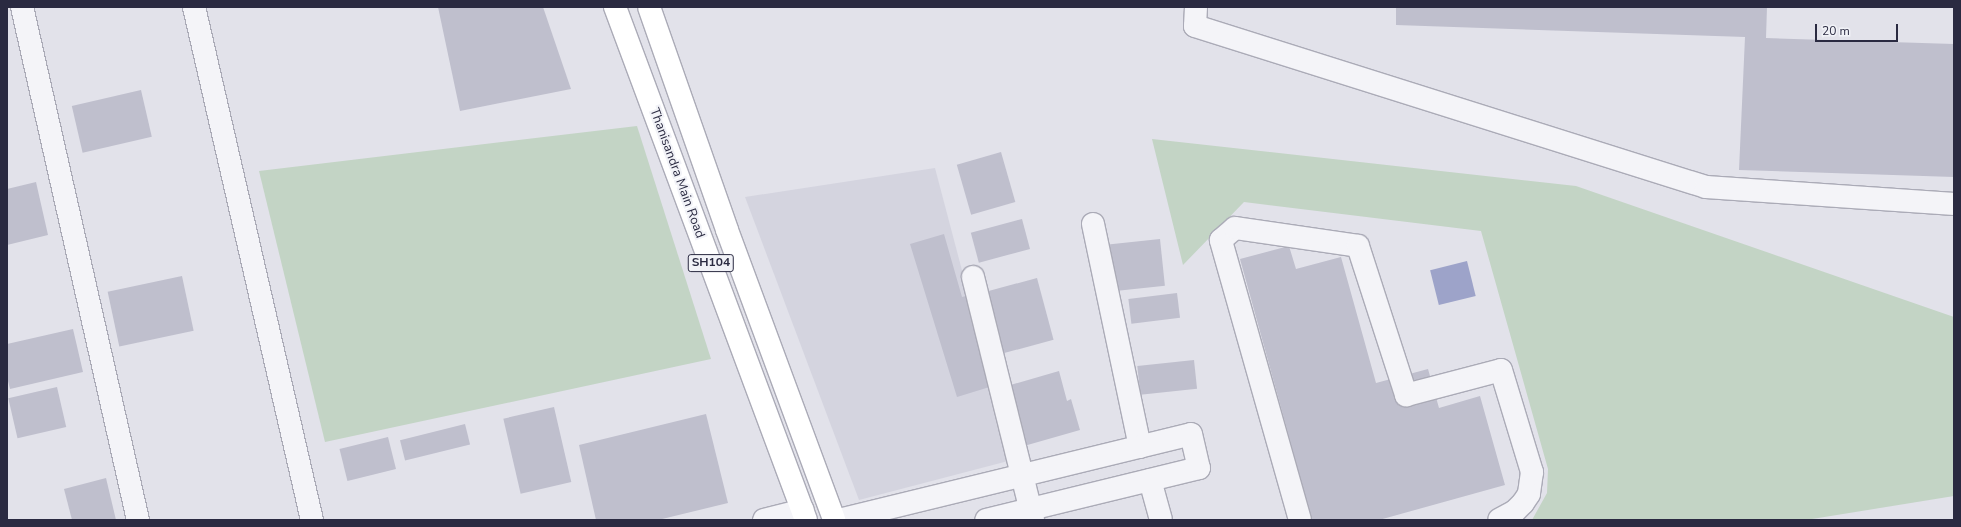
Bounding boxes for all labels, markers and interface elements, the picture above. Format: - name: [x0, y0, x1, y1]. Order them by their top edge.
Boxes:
- scale bar: [1817, 16, 1900, 42]
- text: 20 m: [1822, 23, 1850, 39]
- street label: Thanisandra Main Road: [646, 106, 708, 240]
- road number: SH104: [687, 253, 735, 273]

